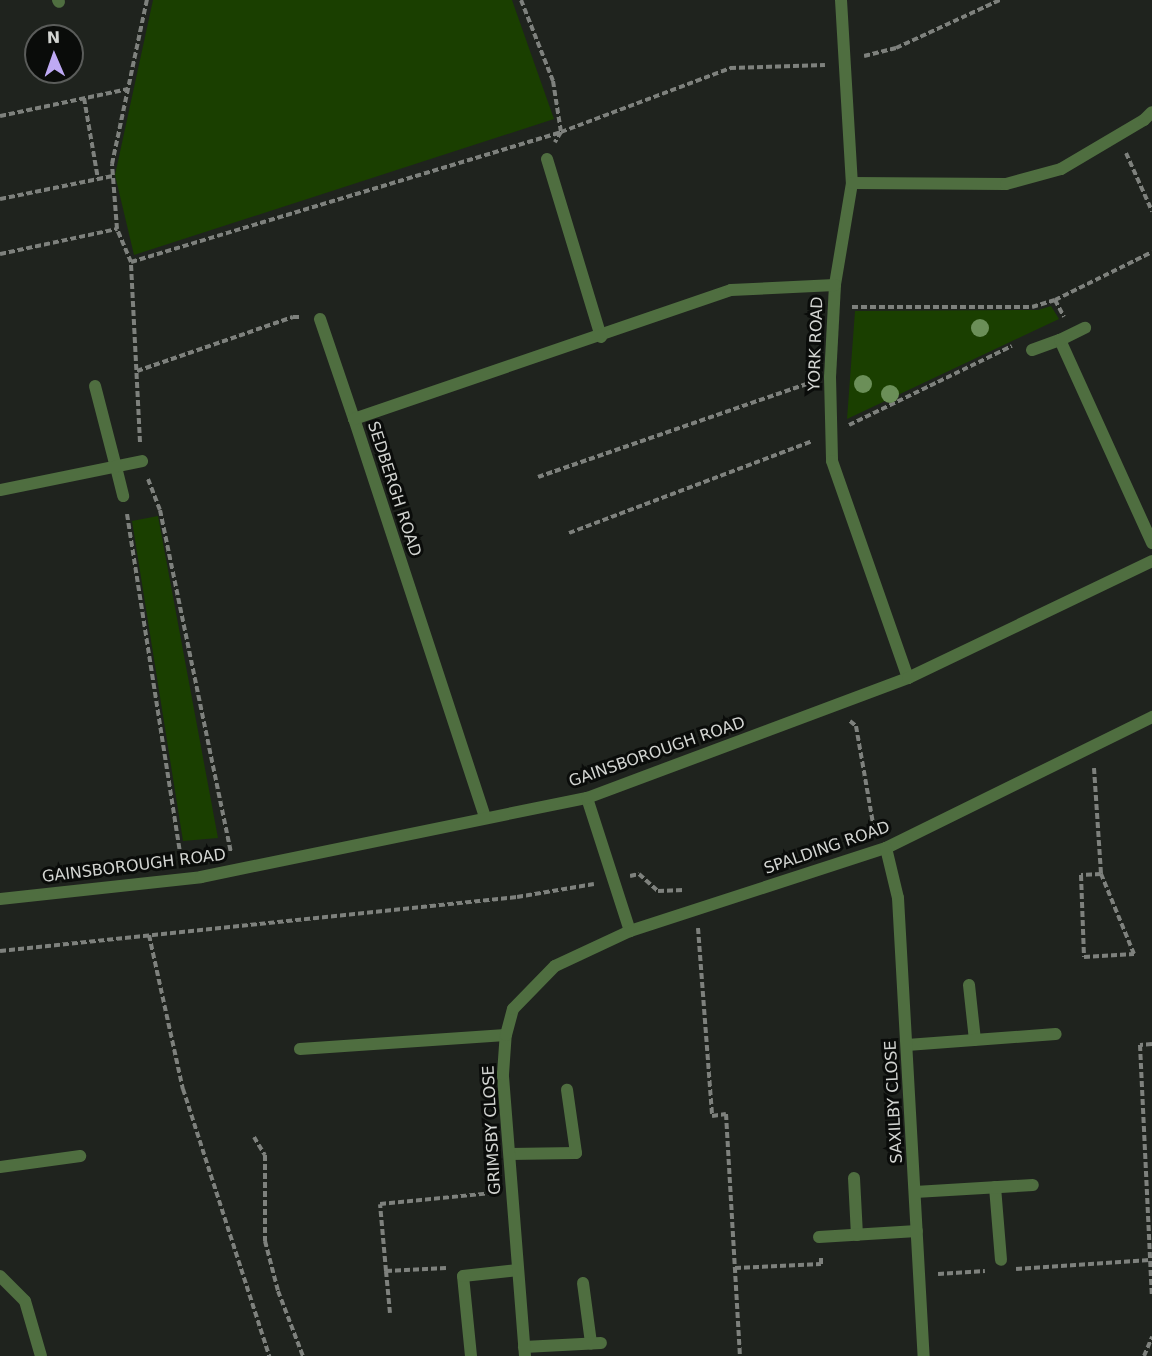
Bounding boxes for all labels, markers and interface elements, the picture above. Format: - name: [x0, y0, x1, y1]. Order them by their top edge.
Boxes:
- north arrow: [24, 24, 84, 84]
- text: N: [46, 28, 60, 47]
- street label: YORK ROAD: [805, 296, 827, 392]
- street label: SEDBERGH ROAD: [363, 419, 425, 559]
- street label: GAINSBOROUGH ROAD: [566, 713, 748, 791]
- street label: SPALDING ROAD: [762, 817, 892, 879]
- street label: GAINSBOROUGH ROAD: [41, 845, 227, 887]
- street label: SAXILBY CLOSE: [881, 1040, 907, 1164]
- street label: GRIMSBY CLOSE: [479, 1065, 505, 1195]

